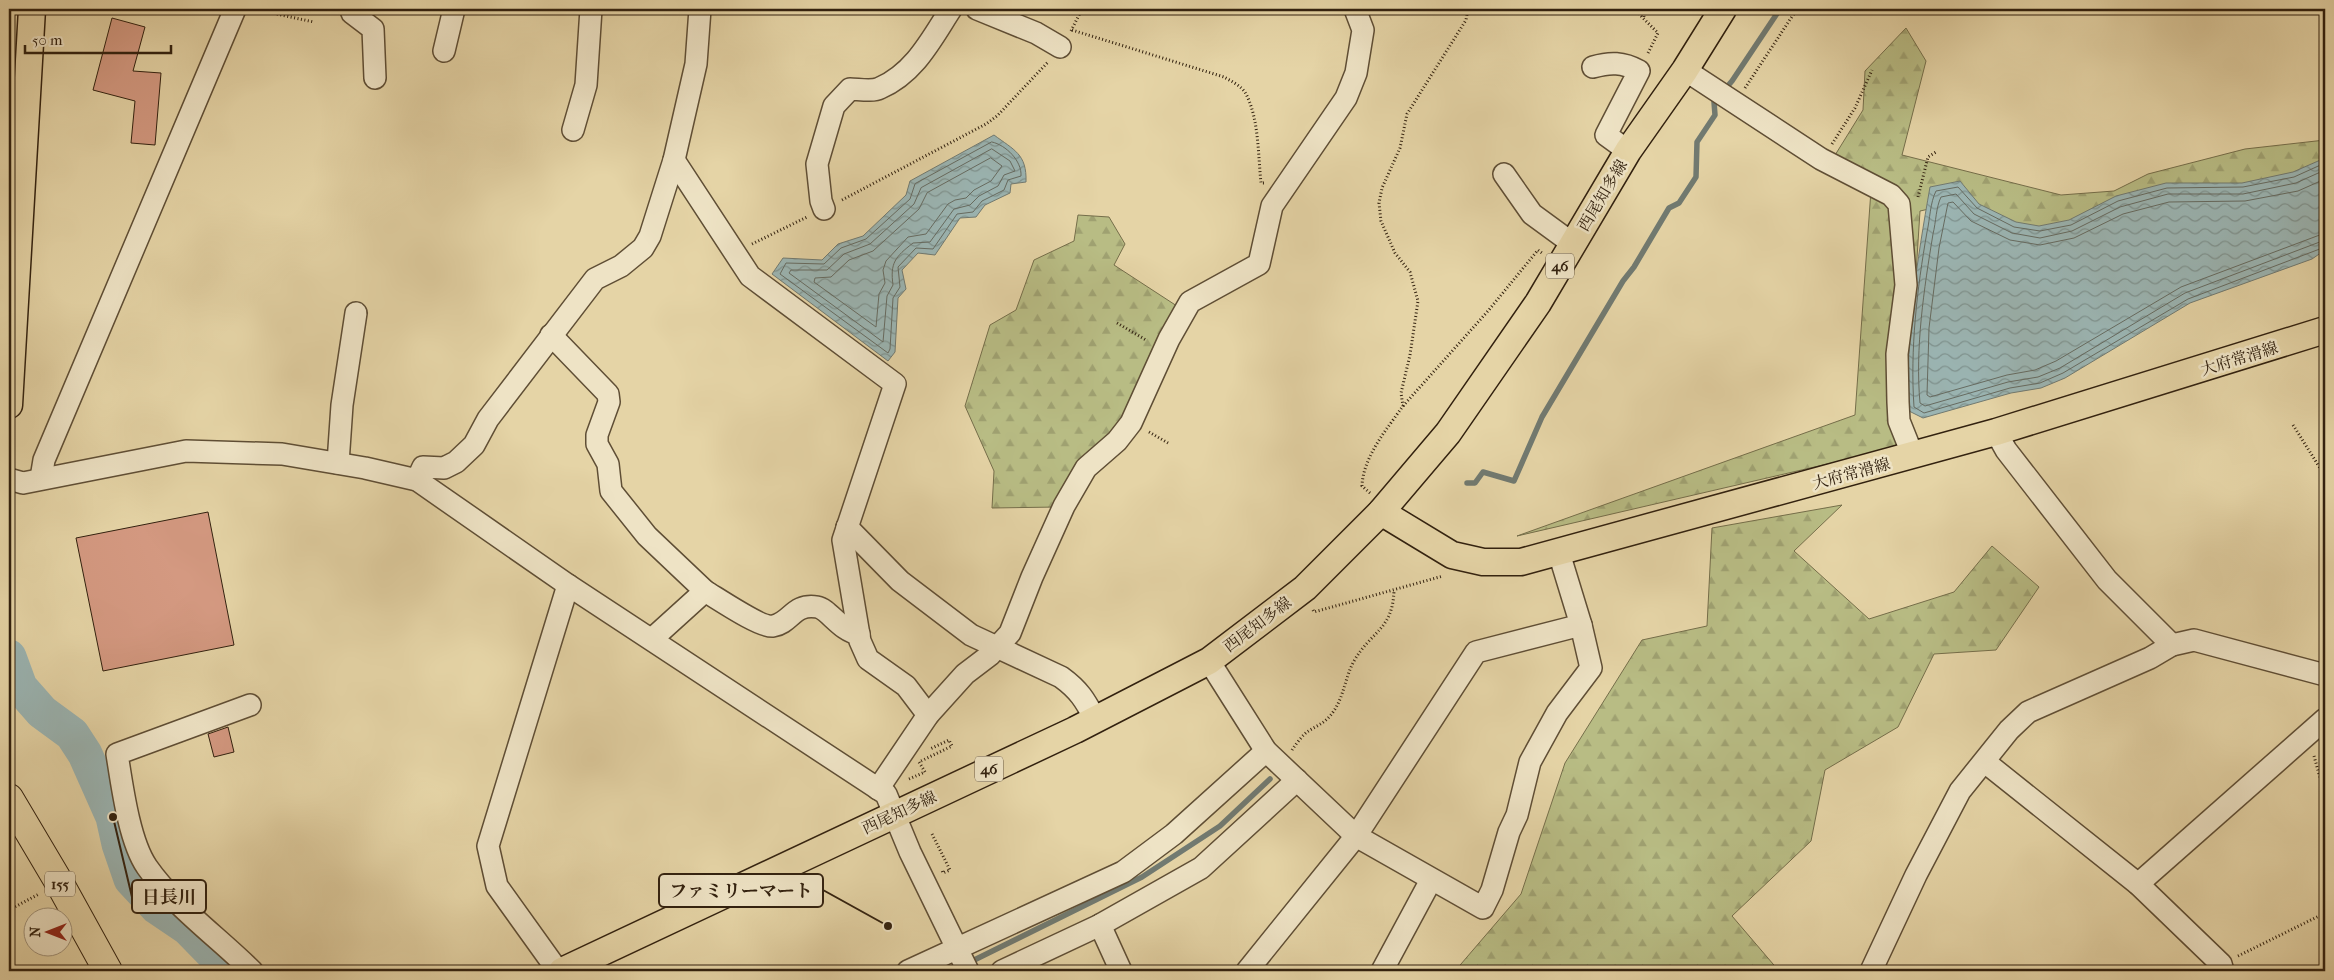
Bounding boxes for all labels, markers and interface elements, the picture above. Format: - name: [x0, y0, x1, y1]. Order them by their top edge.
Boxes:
- scale bar: [25, 22, 171, 54]
- text: 50 m: [32, 31, 63, 49]
- street label: 西尾知多線: [1574, 156, 1631, 234]
- road number: 46: [1546, 254, 1574, 278]
- street label: 大府常滑線: [2198, 338, 2280, 379]
- street label: 大府常滑線: [1810, 454, 1892, 493]
- street label: 西尾知多線: [1220, 593, 1295, 656]
- road number: 46: [975, 756, 1003, 782]
- street label: 西尾知多線: [859, 787, 939, 838]
- road number: 155: [45, 872, 75, 896]
- callout: ファミリーマート: [659, 874, 823, 907]
- callout: 日長川: [132, 880, 206, 913]
- text: ファミリーマート: [669, 881, 813, 902]
- text: 日長川: [142, 887, 196, 908]
- north arrow: [22, 908, 72, 958]
- text: N: [27, 926, 44, 937]

